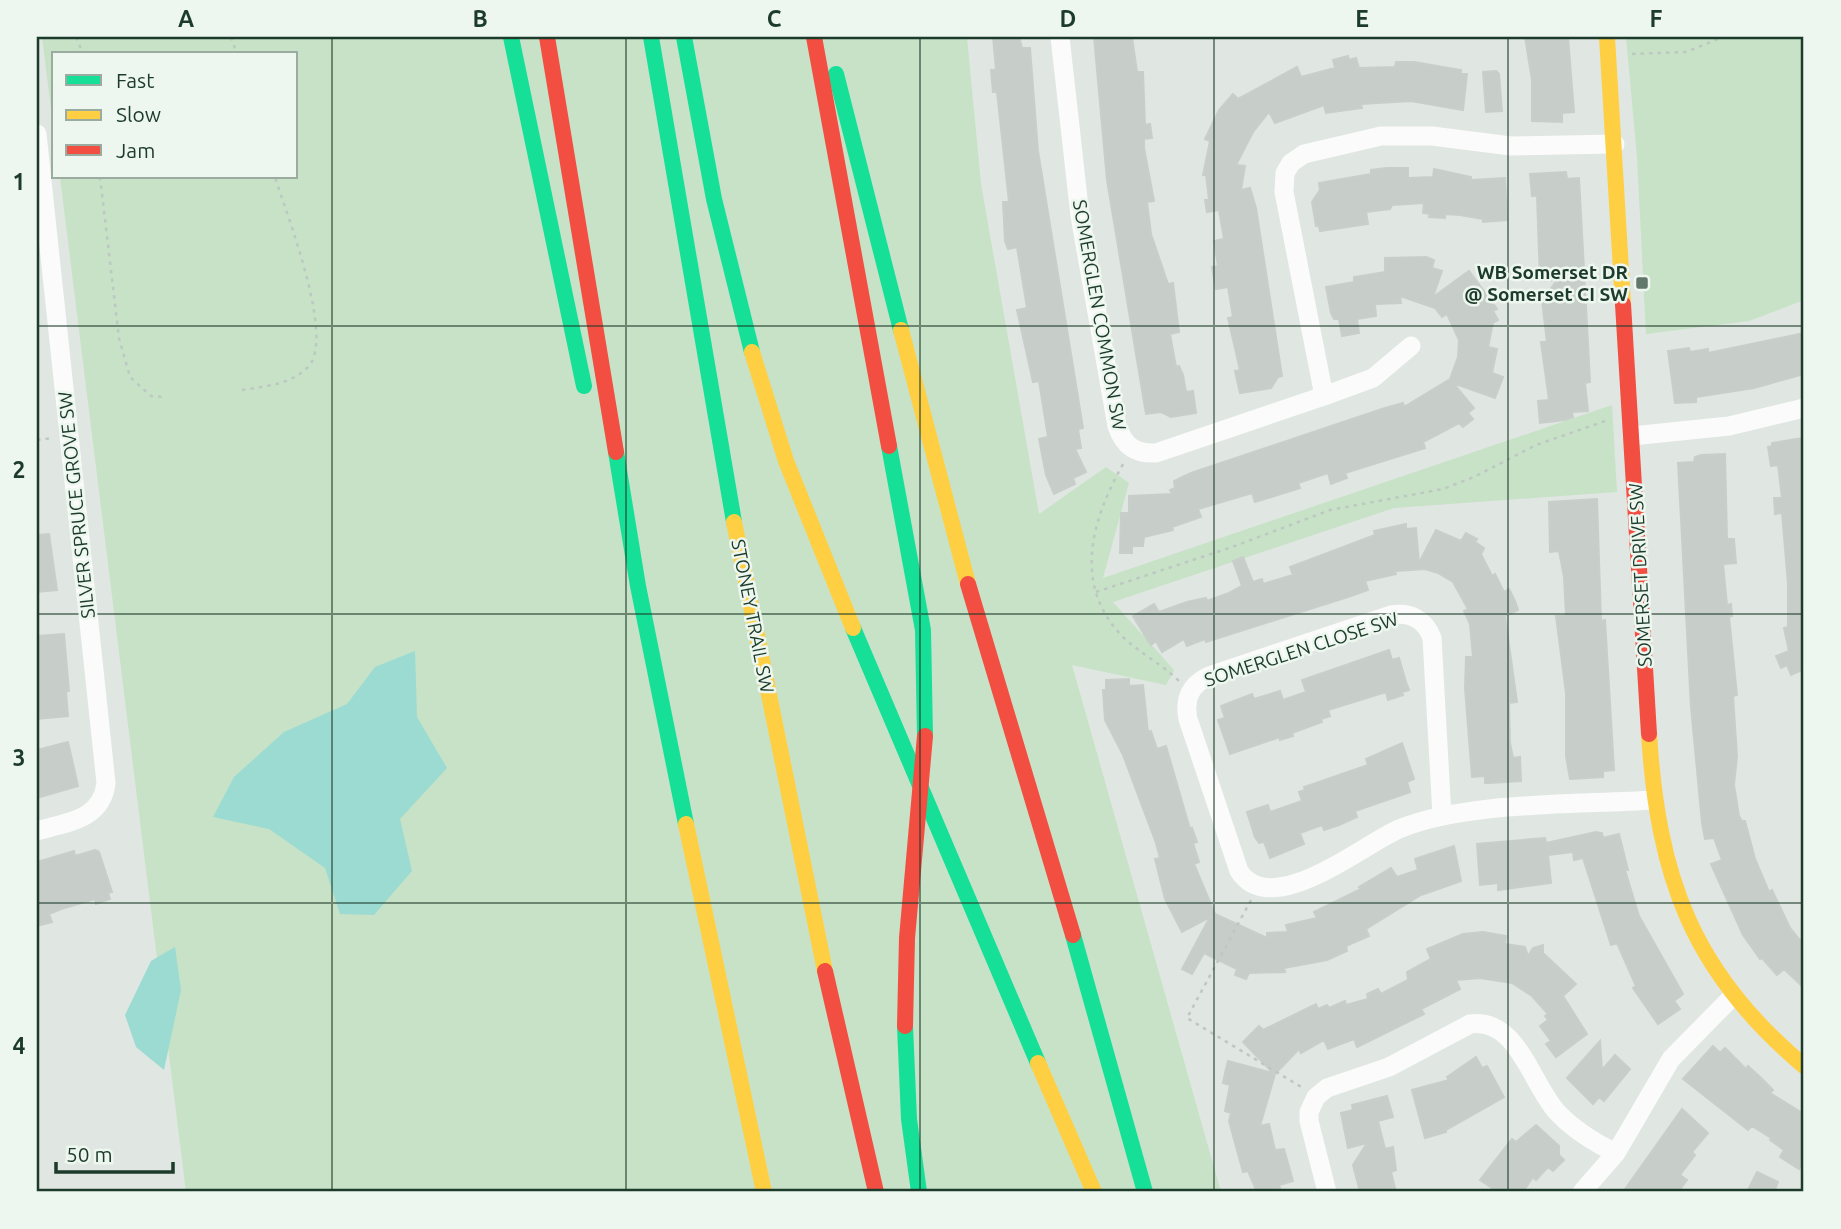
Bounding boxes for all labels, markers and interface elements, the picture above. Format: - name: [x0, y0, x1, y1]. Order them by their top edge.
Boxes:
- text: A: [178, 6, 194, 31]
- text: B: [472, 6, 488, 31]
- text: C: [767, 6, 782, 31]
- text: D: [1060, 6, 1076, 31]
- text: E: [1355, 6, 1369, 31]
- text: F: [1650, 6, 1663, 31]
- legend: [52, 52, 298, 178]
- text: Fast: [116, 68, 154, 92]
- text: Slow: [116, 102, 161, 126]
- text: Jam: [116, 138, 155, 162]
- text: 1: [13, 169, 25, 194]
- street label: SOMERGLEN COMMON SW: [1069, 198, 1131, 432]
- place label: WB Somerset DR @ Somerset CI SW: [1464, 261, 1629, 305]
- marker: WB Somerset DR @ Somerset CI SW: [1634, 275, 1650, 291]
- street label: SILVER SPRUCE GROVE SW: [53, 390, 99, 620]
- text: 2: [13, 457, 25, 482]
- street label: SOMERSET DRIVE SW: [1624, 483, 1656, 667]
- street label: STONEY TRAIL SW: [727, 537, 779, 695]
- street label: SOMERGLEN CLOSE SW: [1201, 607, 1401, 691]
- text: 3: [13, 745, 25, 770]
- text: 4: [13, 1033, 26, 1058]
- scale bar: [56, 1131, 173, 1175]
- text: 50 m: [66, 1142, 113, 1166]

